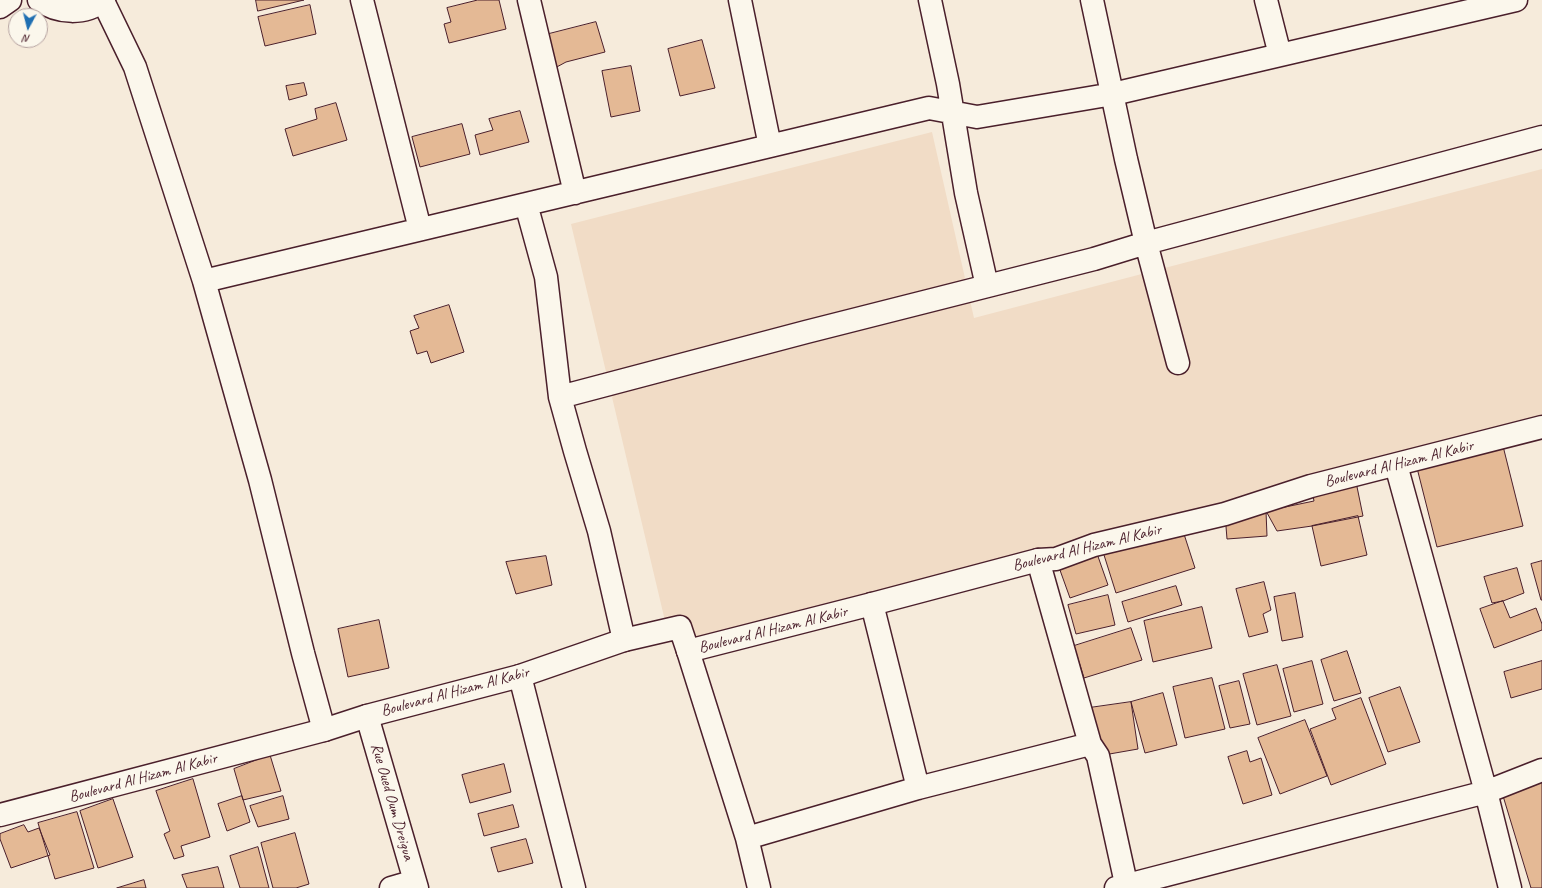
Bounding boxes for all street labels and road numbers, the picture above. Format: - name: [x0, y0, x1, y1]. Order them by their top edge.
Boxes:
- street label: Boulevard Al Hizam Al Kabir: [1323, 436, 1475, 492]
- street label: Boulevard Al Hizam Al Kabir: [1011, 520, 1163, 576]
- street label: Boulevard Al Hizam Al Kabir: [697, 602, 849, 658]
- street label: Boulevard Al Hizam Al Kabir: [379, 663, 531, 721]
- street label: Rue Oued Oum Dreigua: [366, 741, 418, 863]
- street label: Boulevard Al Hizam Al Kabir: [67, 749, 219, 807]

